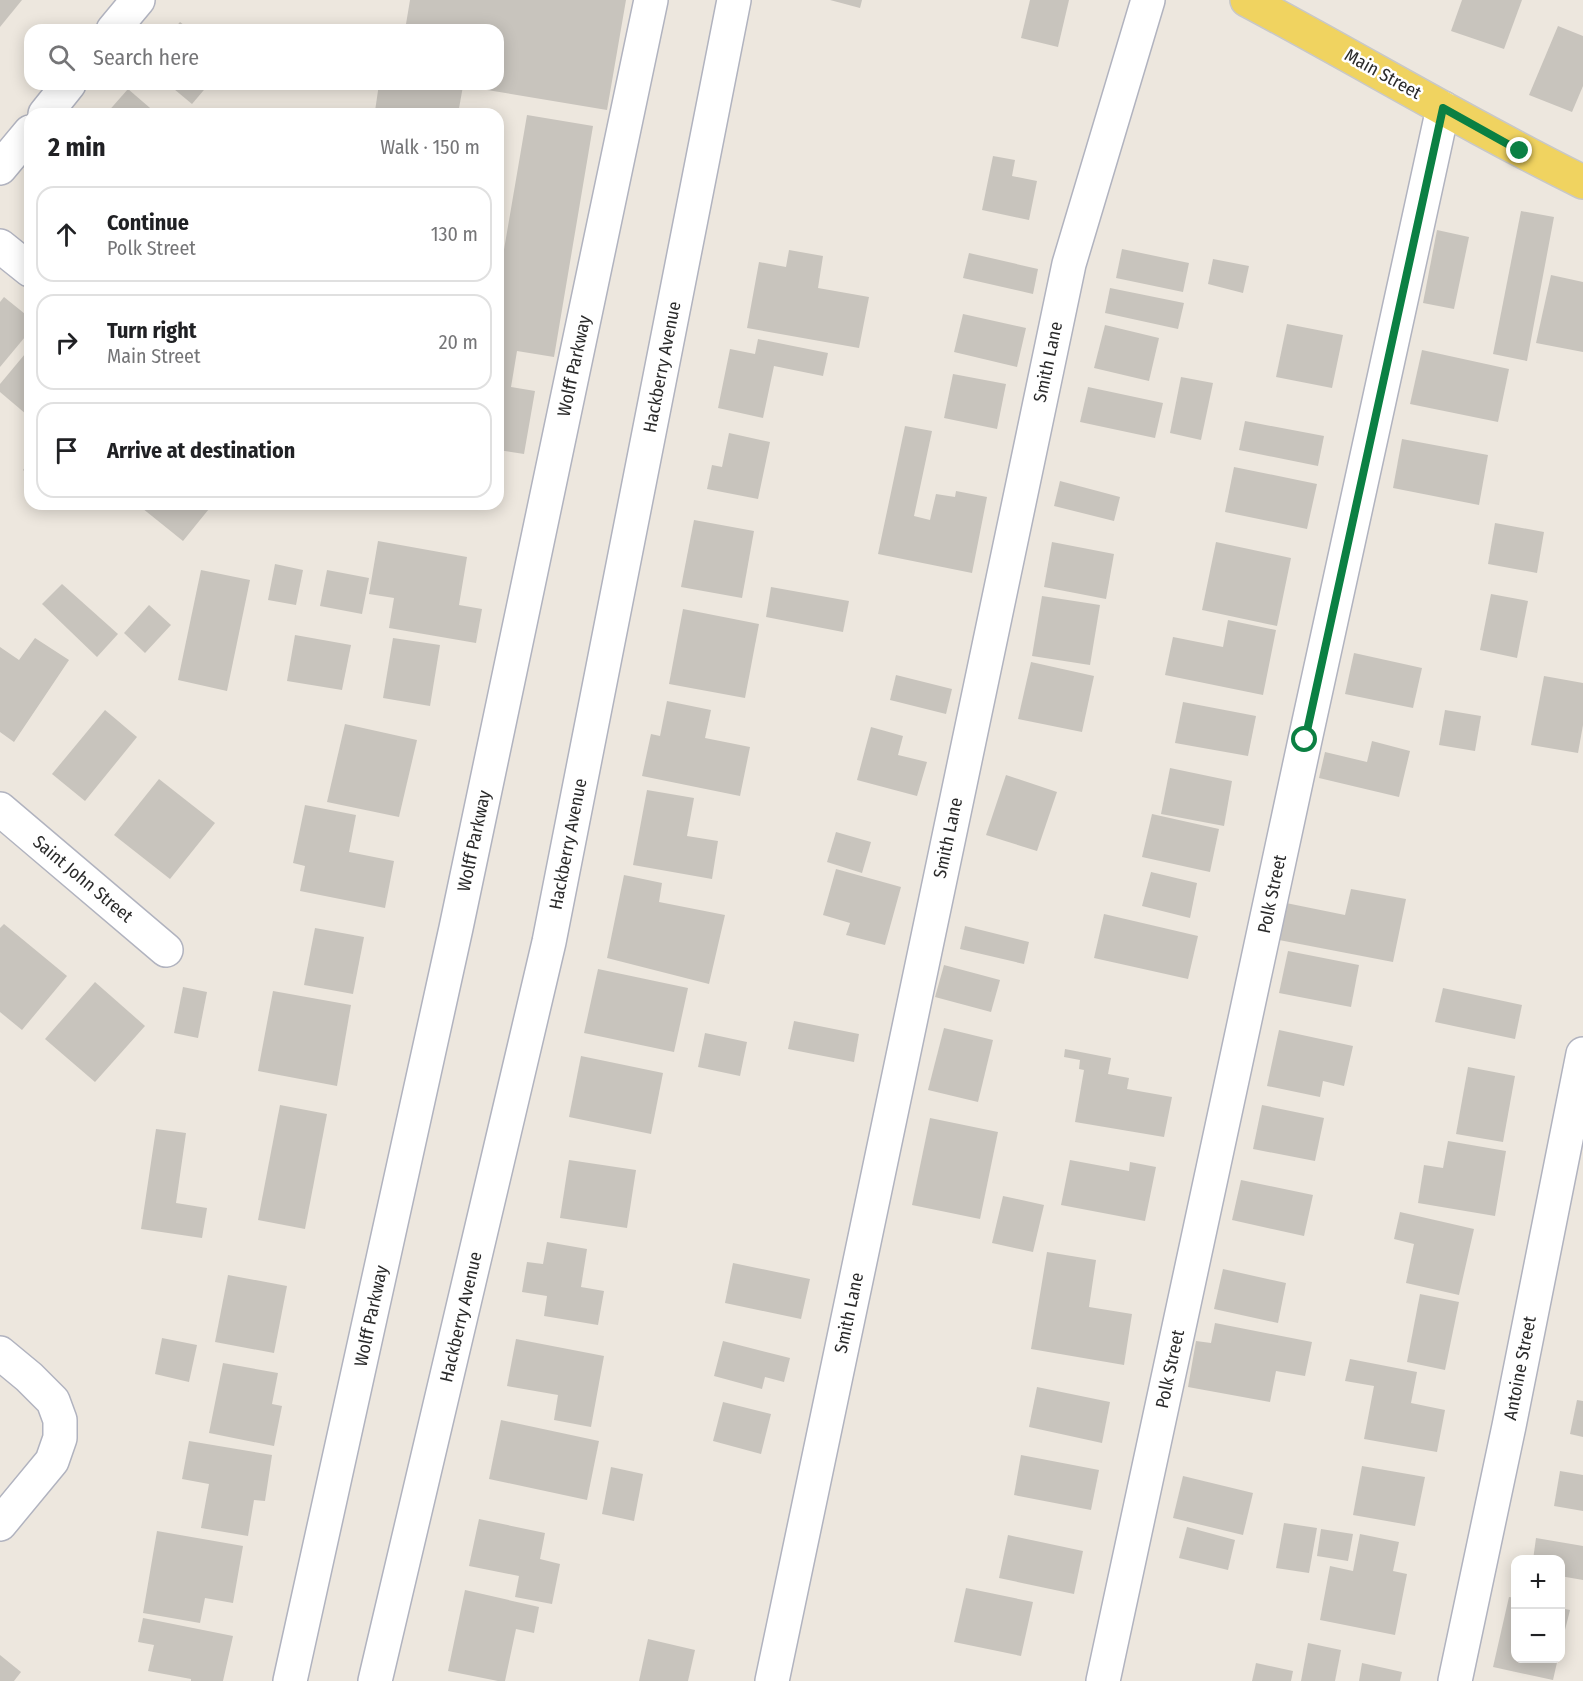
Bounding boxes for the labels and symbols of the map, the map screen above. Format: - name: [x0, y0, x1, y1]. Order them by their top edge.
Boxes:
- street label: Main Street: [1341, 44, 1425, 104]
- route end: [1506, 137, 1532, 163]
- street label: Hackberry Avenue: [638, 299, 686, 434]
- street label: Wolff Parkway: [553, 313, 595, 419]
- street label: Smith Lane: [1029, 320, 1067, 404]
- route start: [1291, 726, 1317, 752]
- street label: Hackberry Avenue: [544, 776, 592, 911]
- street label: Wolff Parkway: [453, 788, 495, 894]
- street label: Smith Lane: [929, 796, 967, 880]
- street label: Saint John Street: [29, 831, 138, 927]
- street label: Polk Street: [1253, 852, 1291, 935]
- street label: Hackberry Avenue: [435, 1250, 487, 1384]
- street label: Wolff Parkway: [350, 1263, 392, 1369]
- street label: Smith Lane: [830, 1271, 868, 1355]
- street label: Antoine Street: [1499, 1314, 1541, 1422]
- street label: Polk Street: [1151, 1327, 1189, 1410]

